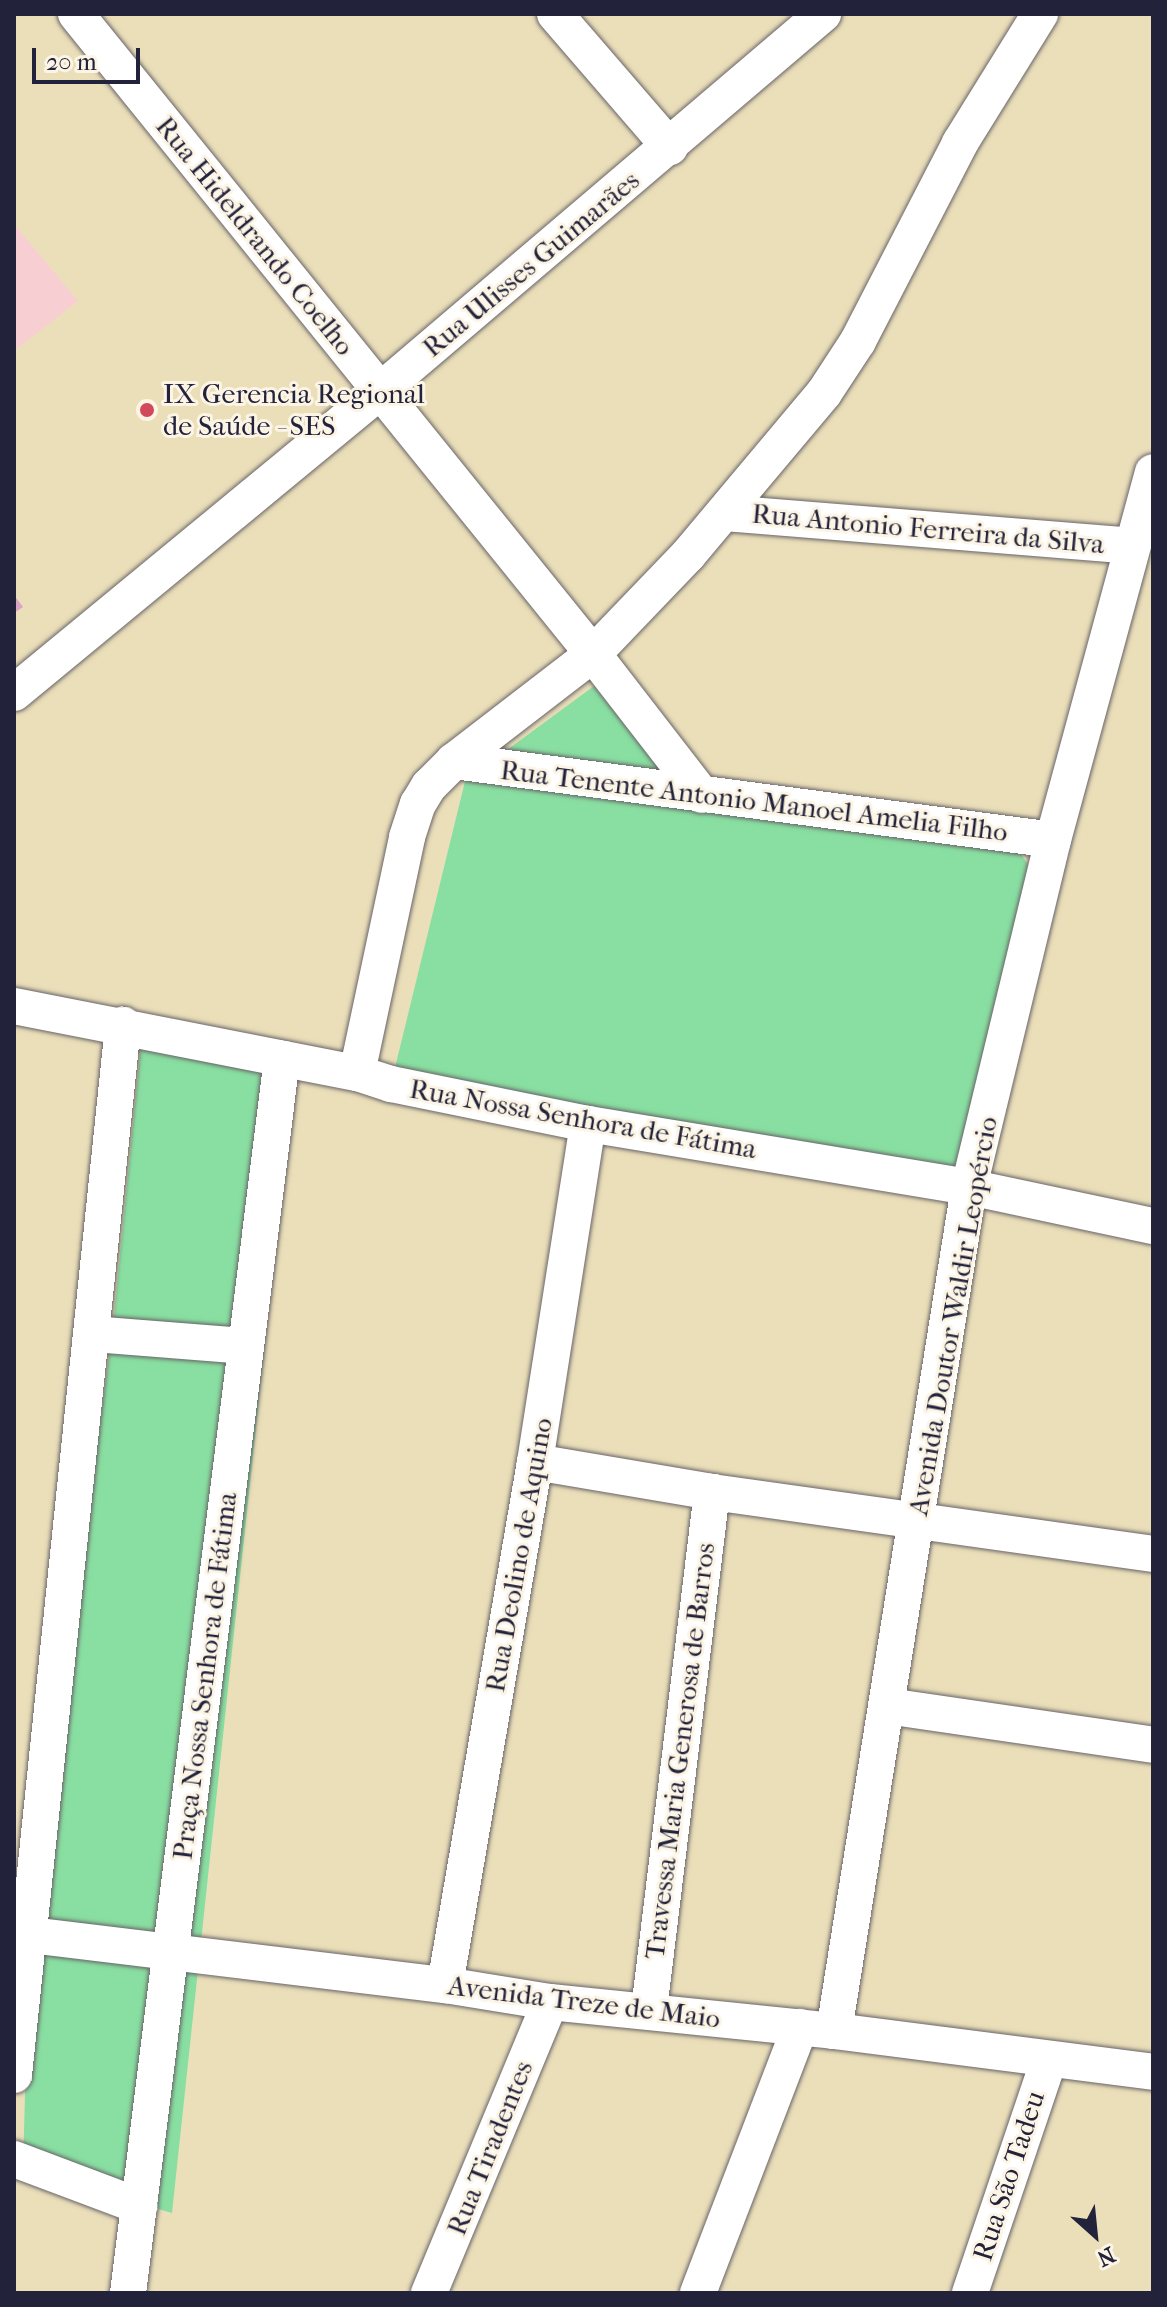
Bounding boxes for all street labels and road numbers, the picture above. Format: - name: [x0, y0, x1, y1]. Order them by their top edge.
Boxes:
- street label: Rua Hideldrando Coelho: [148, 110, 362, 362]
- street label: Rua Ulisses Guimarães: [416, 164, 646, 364]
- street label: Rua Antonio Ferreira da Silva: [750, 497, 1106, 561]
- street label: Rua Tenente Antonio Manoel Amelia Filho: [498, 753, 1010, 849]
- street label: Rua Nossa Senhora de Fátima: [407, 1072, 759, 1166]
- street label: Avenida Doutor Waldir Leopércio: [901, 1114, 1005, 1518]
- street label: Rua Deolino de Aquino: [478, 1415, 560, 1695]
- street label: Praça Nossa Senhora de Fátima: [166, 1490, 244, 1862]
- street label: Travessa Maria Generosa de Barros: [638, 1541, 722, 1961]
- street label: Avenida Treze de Maio: [446, 1969, 722, 2035]
- street label: Rua Tiradentes: [440, 2056, 540, 2240]
- street label: Rua São Tadeu: [966, 2087, 1052, 2265]

